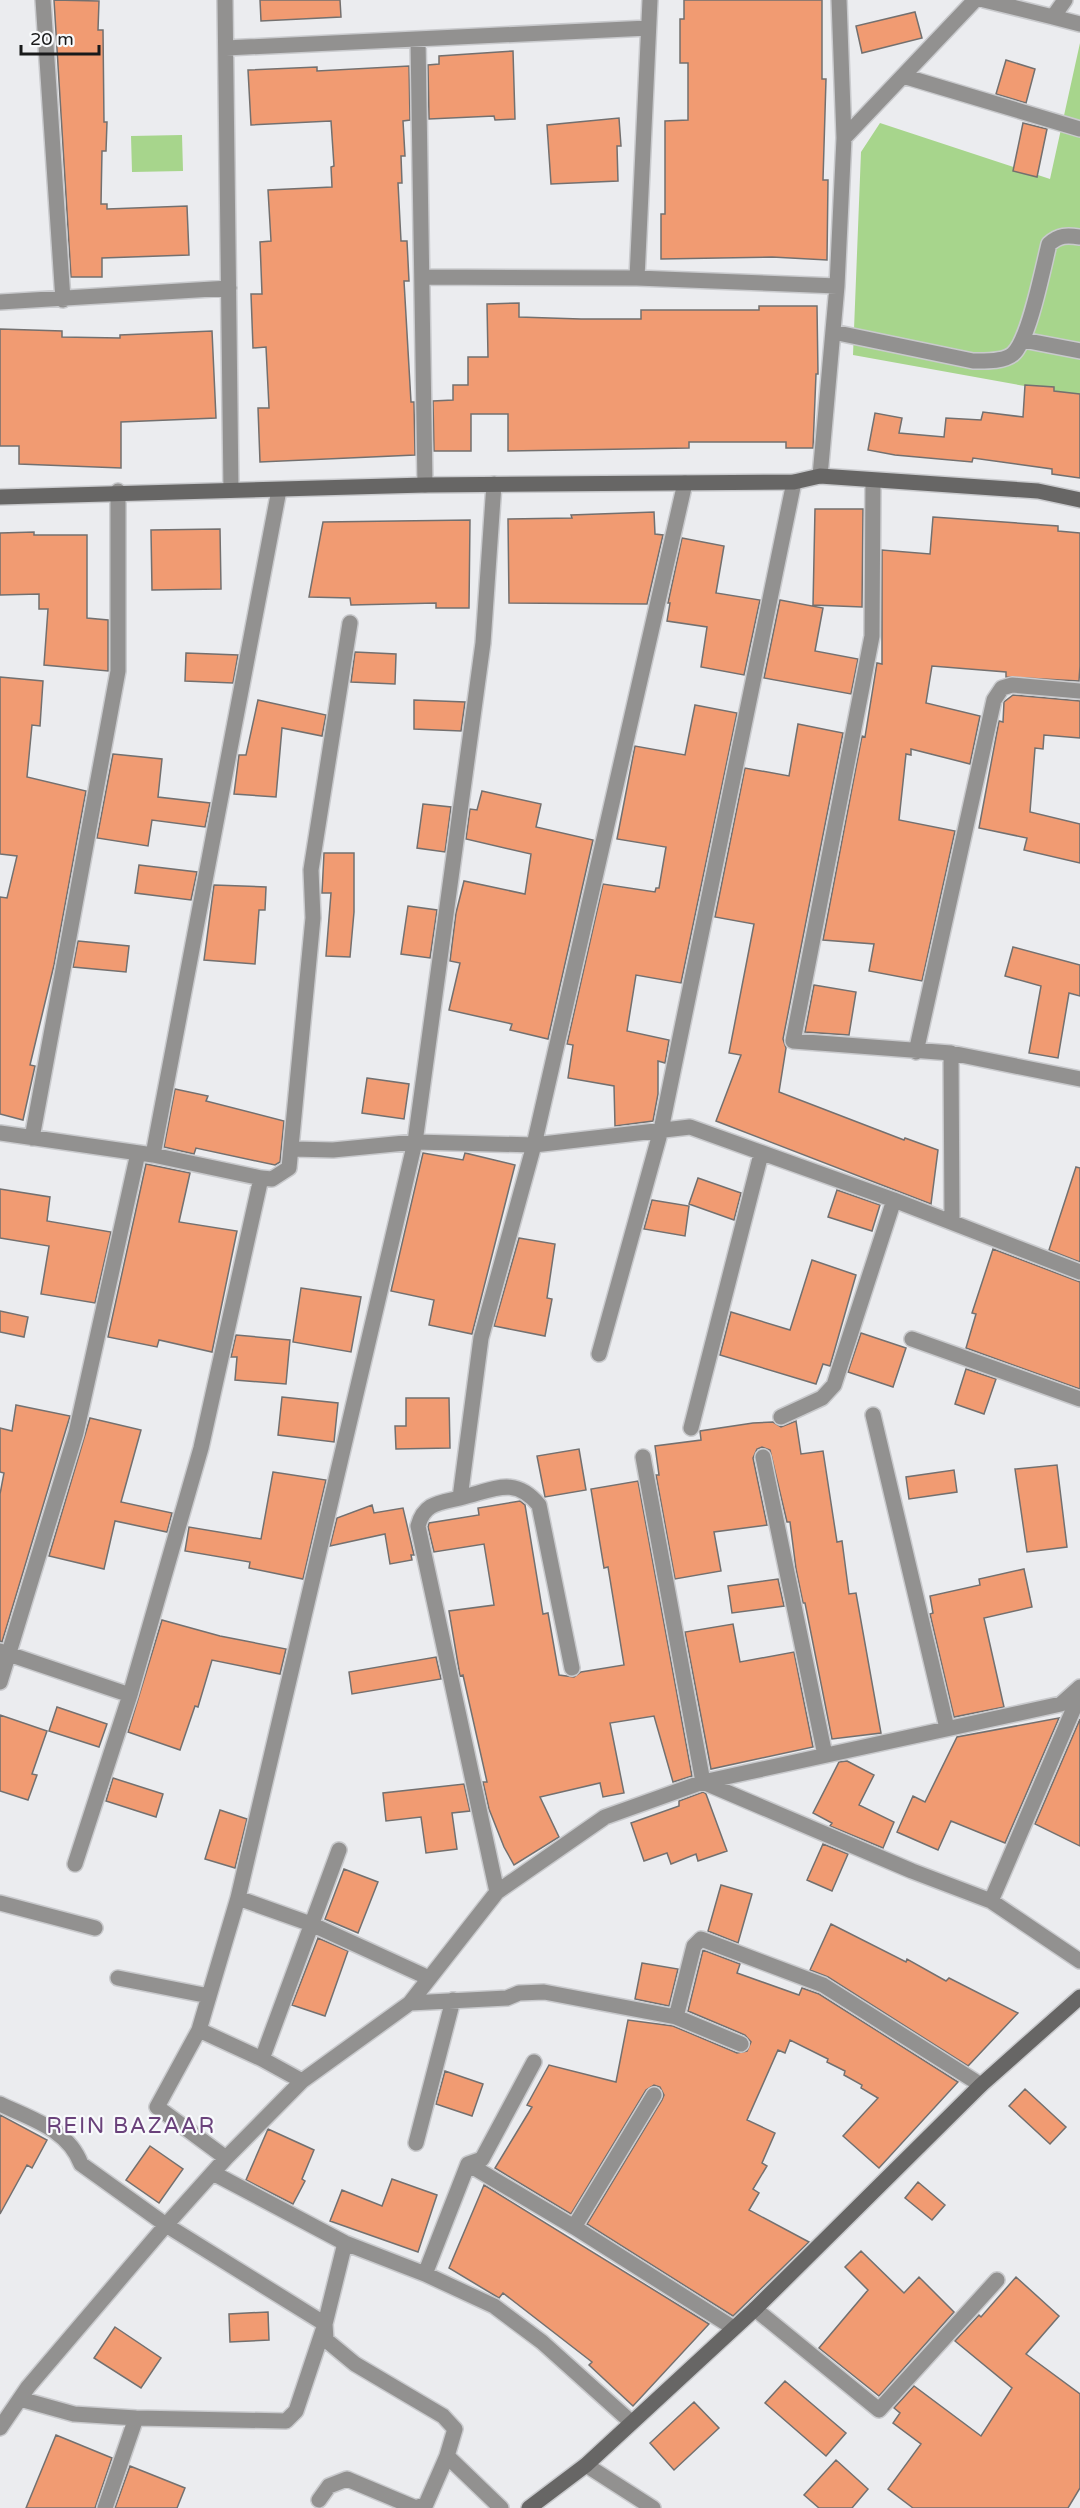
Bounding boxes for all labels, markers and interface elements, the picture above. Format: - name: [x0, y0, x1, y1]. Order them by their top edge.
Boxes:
- scale bar: [21, 18, 99, 56]
- text: 20 m: [30, 28, 74, 50]
- district label: REIN BAZAAR: [46, 2113, 216, 2139]

